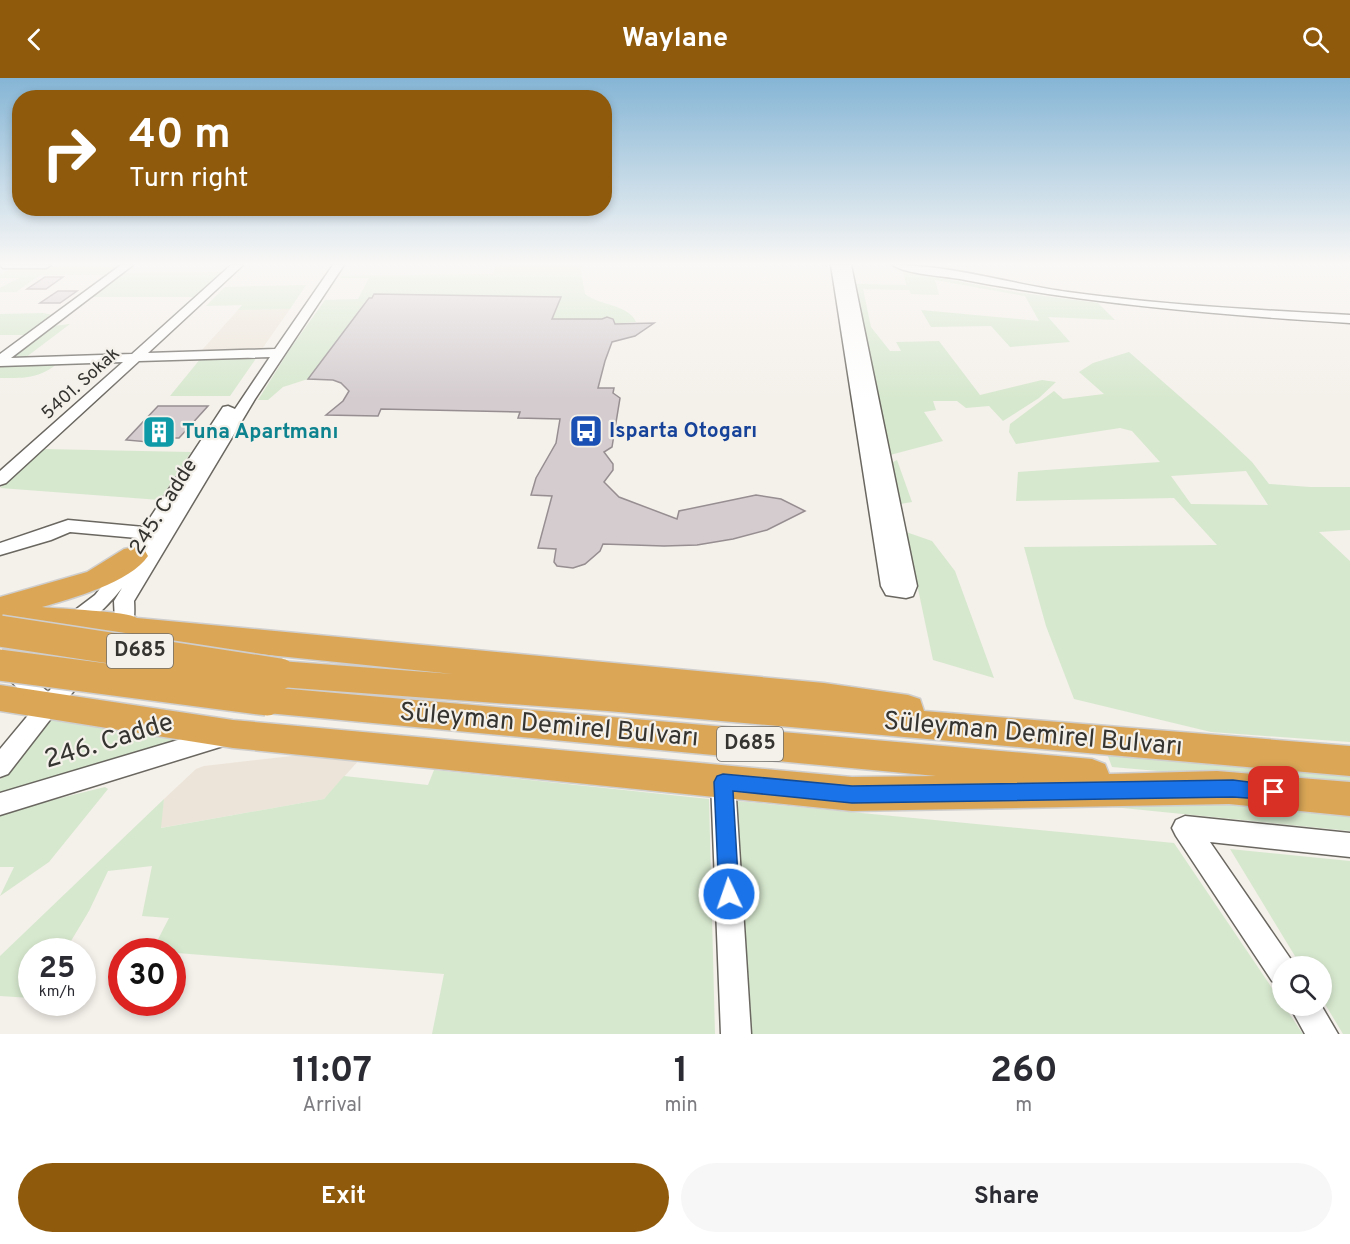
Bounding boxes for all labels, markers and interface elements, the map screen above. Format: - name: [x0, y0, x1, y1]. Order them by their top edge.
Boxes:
- text: Waylane: [622, 22, 728, 56]
- icon: back: [18, 23, 51, 56]
- icon: search: [1299, 23, 1332, 56]
- text: 40 m: [129, 110, 231, 163]
- icon: right: [30, 114, 108, 192]
- text: Turn right: [129, 162, 248, 196]
- street label: 5401. Sokak: [37, 343, 125, 425]
- bus stop icon: Isparta Otogarı: [568, 413, 604, 449]
- building icon: Tuna Apartmanı: [141, 414, 177, 450]
- place label: Isparta Otogarı: [609, 418, 757, 445]
- place label: Tuna Apartmanı: [182, 419, 338, 446]
- street label: 245. Cadde: [124, 454, 204, 560]
- road number: D685: [107, 634, 173, 668]
- street label: Süleyman Demirel Bulvarı: [398, 696, 700, 756]
- street label: Süleyman Demirel Bulvarı: [882, 705, 1184, 765]
- street label: 246. Cadde: [40, 707, 178, 777]
- road number: D685: [717, 727, 783, 761]
- pin: [1248, 766, 1299, 817]
- icon: arrive: [1257, 775, 1290, 808]
- position arrow: [697, 862, 761, 926]
- speed limit sign: 30: [108, 938, 186, 1016]
- text: 25: [39, 951, 75, 988]
- map controls: [1272, 956, 1332, 1016]
- button: search: [1272, 956, 1332, 1016]
- text: km/h: [39, 983, 75, 1002]
- text: 11:07: [292, 1049, 372, 1095]
- text: 1: [674, 1049, 688, 1095]
- text: 260: [990, 1049, 1058, 1095]
- text: Arrival: [302, 1093, 362, 1119]
- text: min: [664, 1093, 698, 1119]
- text: m: [1015, 1093, 1032, 1119]
- button: Exit: [18, 1163, 669, 1232]
- button: Share: [681, 1163, 1332, 1232]

